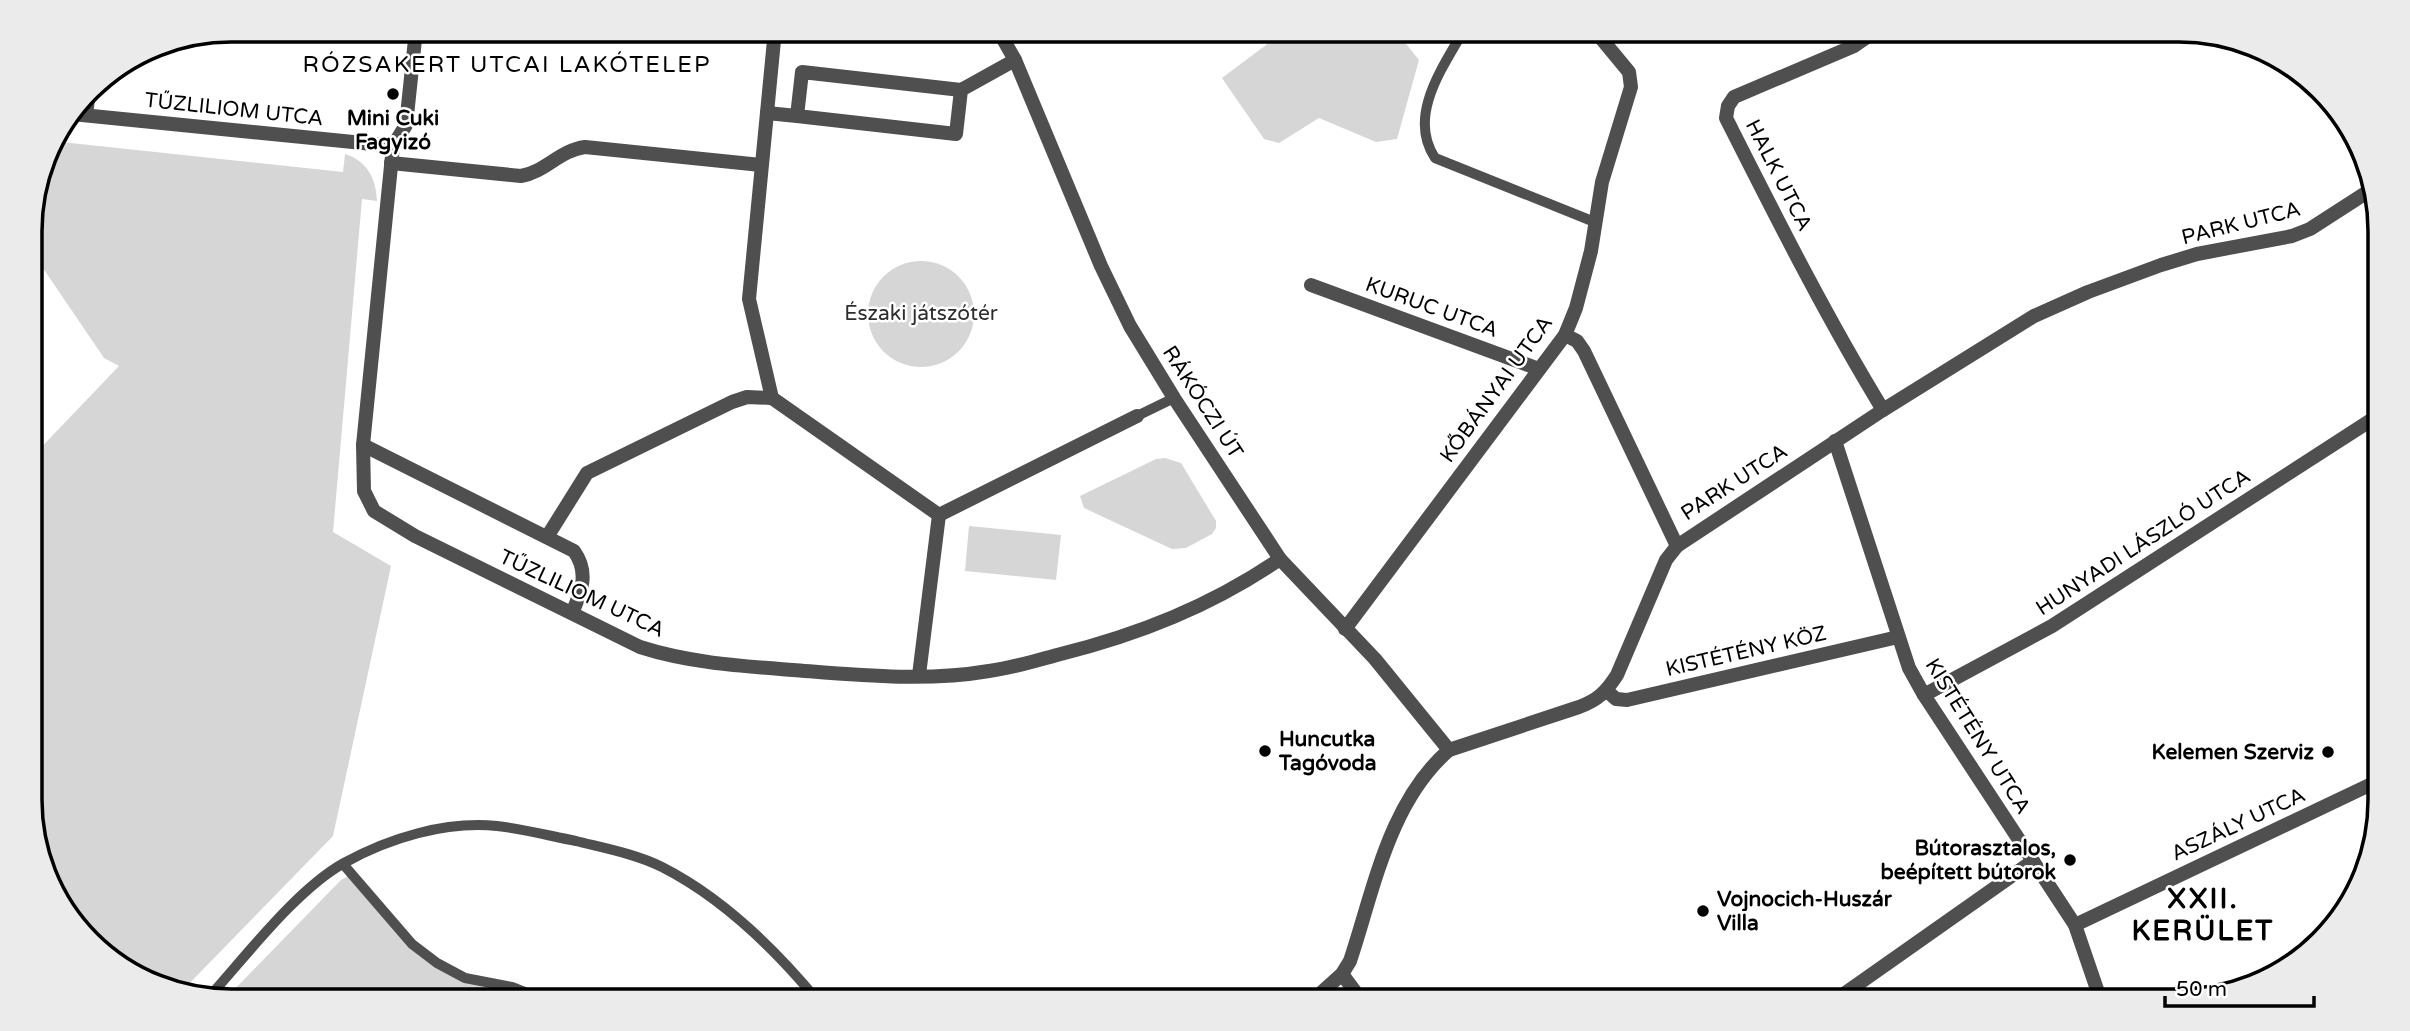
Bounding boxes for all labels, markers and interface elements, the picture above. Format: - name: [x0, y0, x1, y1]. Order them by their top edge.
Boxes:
- district label: RÓZSAKERT UTCAI LAKÓTELEP: [303, 51, 711, 79]
- marker: Mini Cuki Fagyizó: [385, 86, 401, 102]
- street label: TŰZLILIOM UTCA: [143, 88, 325, 131]
- place label: Mini Cuki Fagyizó: [347, 106, 439, 155]
- street label: HALK UTCA: [1740, 115, 1817, 235]
- street label: PARK UTCA: [2179, 197, 2303, 250]
- street label: KURUC UTCA: [1362, 272, 1502, 343]
- park label: Északi játszótér: [844, 301, 998, 326]
- street label: KŐBÁNYAI UTCA: [1435, 311, 1558, 468]
- street label: RÁKÓCZI ÚT: [1157, 341, 1248, 463]
- street label: PARK UTCA: [1676, 439, 1792, 526]
- street label: HUNYADI LÁSZLÓ UTCA: [2031, 464, 2255, 621]
- street label: TŰZLILIOM UTCA: [495, 544, 668, 643]
- street label: KISTÉTÉNY KÖZ: [1663, 621, 1829, 682]
- street label: KISTÉTÉNY UTCA: [1920, 654, 2036, 819]
- place label: Huncutka Tagóvoda: [1278, 727, 1377, 776]
- place label: Kelemen Szerviz: [2151, 740, 2315, 765]
- marker: Huncutka Tagóvoda: [1257, 743, 1273, 759]
- marker: Kelemen Szerviz: [2320, 744, 2336, 760]
- street label: ASZÁLY UTCA: [2167, 782, 2309, 866]
- place label: Bútorasztalos, beépített bútorok: [1881, 836, 2057, 885]
- marker: Bútorasztalos, beépített bútorok: [2062, 852, 2078, 868]
- district label: XXII. KERÜLET: [2132, 882, 2274, 948]
- place label: Vojnocich-Huszár Villa: [1717, 887, 1893, 936]
- marker: Vojnocich-Huszár Villa: [1695, 903, 1711, 919]
- scale bar: [2165, 964, 2314, 1008]
- text: 50 m: [2176, 977, 2227, 1002]

